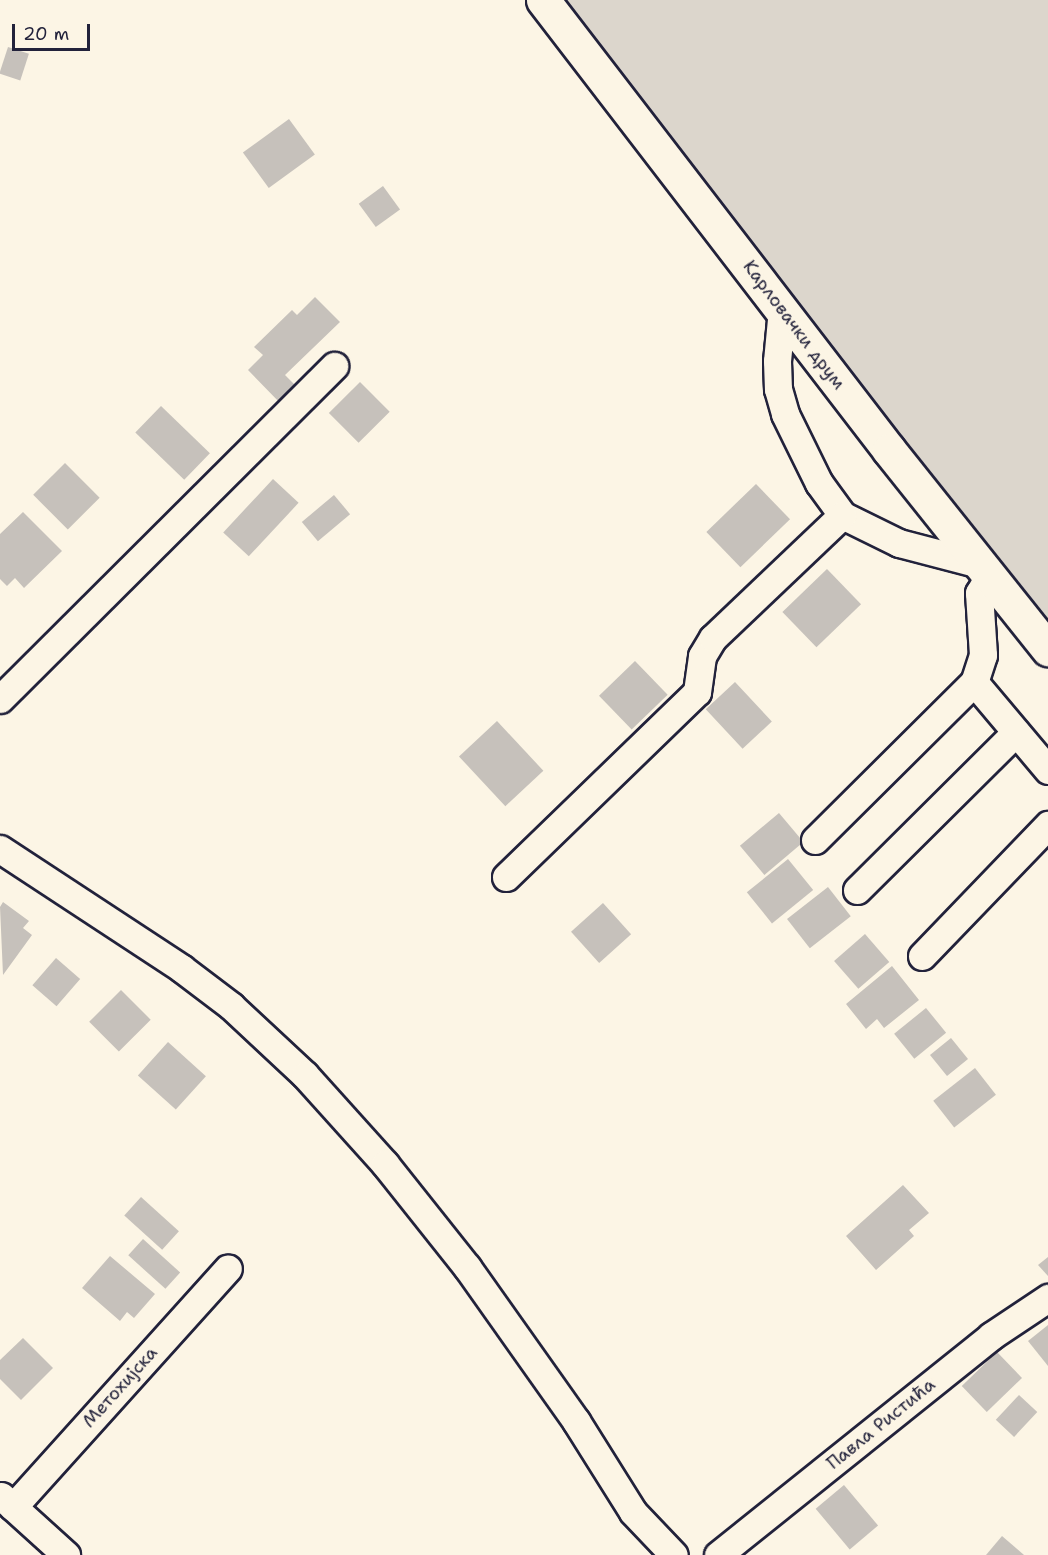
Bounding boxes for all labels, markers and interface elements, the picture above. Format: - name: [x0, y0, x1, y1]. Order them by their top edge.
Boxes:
- scale bar: [15, 12, 93, 50]
- text: 20 m: [23, 22, 69, 46]
- street label: Карловачки друм: [738, 256, 850, 394]
- street label: Метохијска: [78, 1342, 162, 1432]
- street label: Павла Ристића: [823, 1374, 939, 1474]

